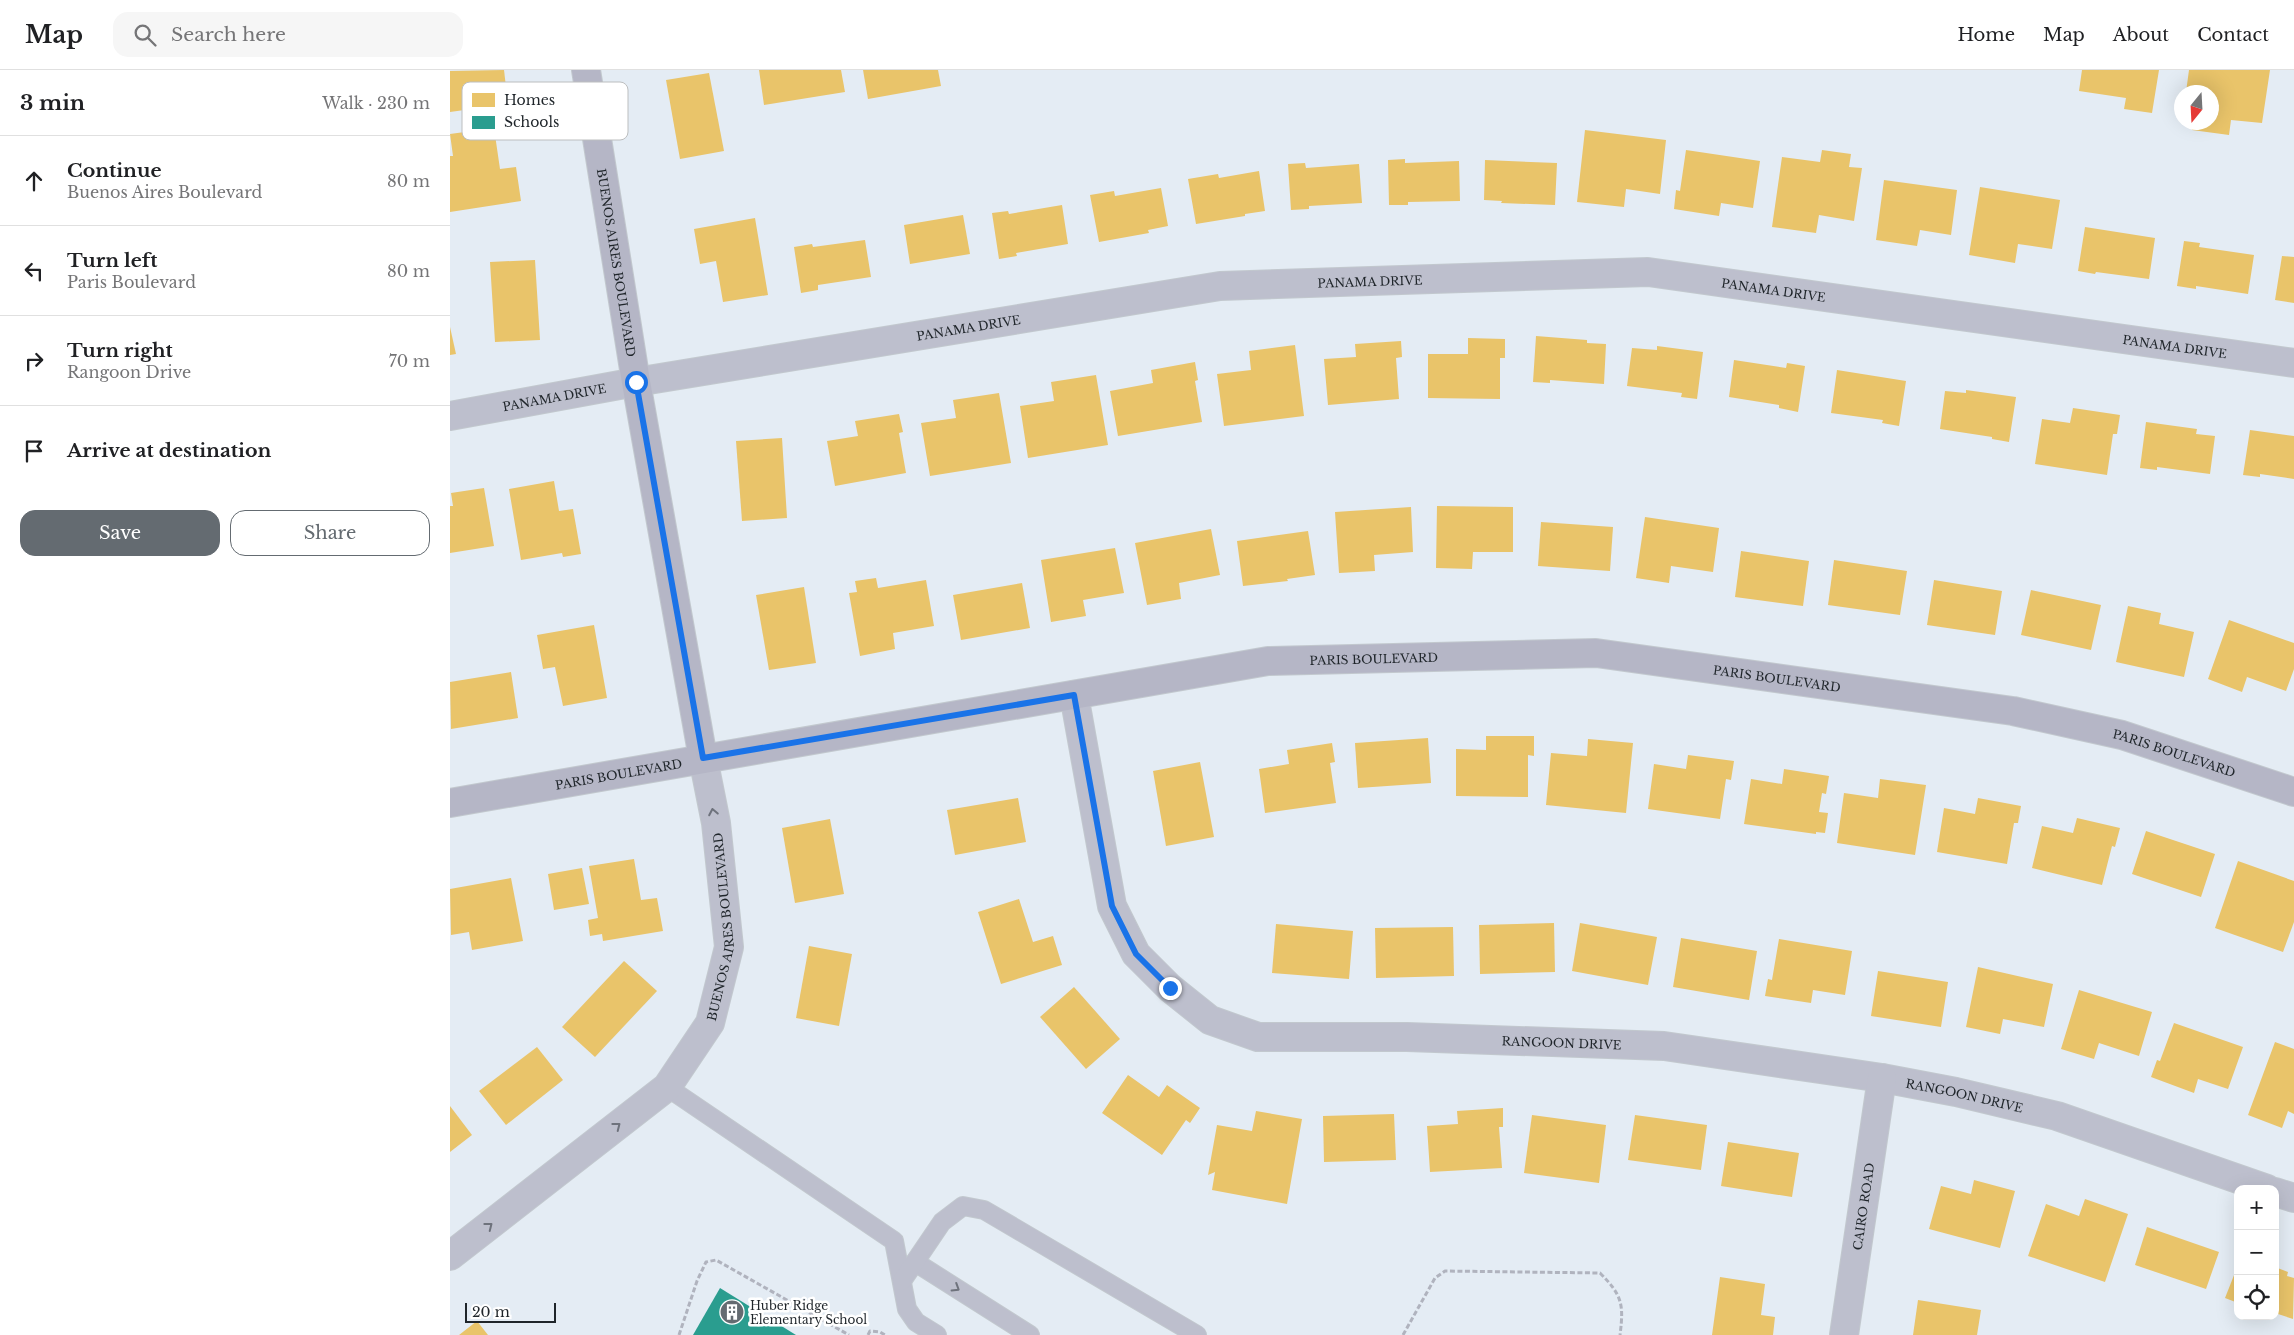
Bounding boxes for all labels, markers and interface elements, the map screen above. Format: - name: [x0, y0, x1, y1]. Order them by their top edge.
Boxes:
- search box: [113, 12, 463, 57]
- text: Map: [25, 20, 83, 49]
- icon: search: [131, 21, 159, 49]
- text: Search here: [171, 23, 286, 46]
- text: Home: [1957, 24, 2015, 46]
- text: Map: [2043, 24, 2085, 46]
- text: About: [2113, 24, 2169, 46]
- text: Contact: [2197, 24, 2269, 46]
- legend: [462, 82, 628, 140]
- north arrow: [2174, 85, 2219, 130]
- text: 3 min: [20, 90, 85, 116]
- text: Homes: [504, 91, 555, 109]
- text: Walk · 230 m: [322, 93, 430, 113]
- text: Schools: [504, 113, 559, 131]
- text: Continue: [67, 159, 162, 182]
- icon: ahead: [20, 167, 48, 195]
- street label: BUENOS AIRES BOULEVARD: [594, 167, 639, 358]
- text: 80 m: [387, 171, 430, 191]
- text: Buenos Aires Boulevard: [67, 182, 262, 202]
- text: Turn left: [67, 249, 158, 272]
- icon: left: [20, 257, 48, 285]
- text: 80 m: [387, 261, 430, 281]
- text: Paris Boulevard: [67, 272, 196, 292]
- street label: PANAMA DRIVE: [1317, 272, 1423, 290]
- street label: PANAMA DRIVE: [1721, 275, 1827, 304]
- street label: PANAMA DRIVE: [915, 311, 1022, 343]
- street label: PANAMA DRIVE: [2122, 331, 2228, 361]
- text: Turn right: [67, 339, 173, 362]
- icon: right: [20, 347, 48, 375]
- text: 70 m: [389, 351, 430, 371]
- text: Rangoon Drive: [67, 362, 191, 382]
- route start: [625, 371, 648, 394]
- street label: PANAMA DRIVE: [501, 380, 608, 414]
- icon: arrive: [20, 437, 48, 465]
- text: Arrive at destination: [67, 439, 271, 462]
- button: Save: [20, 510, 220, 556]
- button: Share: [230, 510, 430, 556]
- street label: PARIS BOULEVARD: [1309, 649, 1438, 667]
- street label: PARIS BOULEVARD: [1712, 662, 1842, 694]
- street label: PARIS BOULEVARD: [2111, 726, 2238, 780]
- street label: PARIS BOULEVARD: [554, 755, 683, 792]
- one-way arrow: [709, 807, 719, 816]
- street label: BUENOS AIRES BOULEVARD: [703, 832, 737, 1022]
- route end: [1159, 977, 1182, 1000]
- street label: RANGOON DRIVE: [1501, 1033, 1622, 1052]
- street label: RANGOON DRIVE: [1905, 1075, 2025, 1115]
- one-way arrow: [611, 1124, 620, 1132]
- street label: CAIRO ROAD: [1849, 1162, 1877, 1251]
- map controls: [2234, 1185, 2279, 1320]
- button: +: [2234, 1185, 2279, 1230]
- one-way arrow: [483, 1222, 492, 1231]
- button: −: [2234, 1230, 2279, 1275]
- button: locate: [2234, 1275, 2279, 1320]
- one-way arrow: [950, 1282, 960, 1291]
- place label: Huber Ridge Elementary School: [750, 1298, 867, 1327]
- building icon: Huber Ridge Elementary School: [719, 1299, 745, 1325]
- scale bar: [465, 1300, 556, 1323]
- text: 20 m: [472, 1303, 510, 1321]

